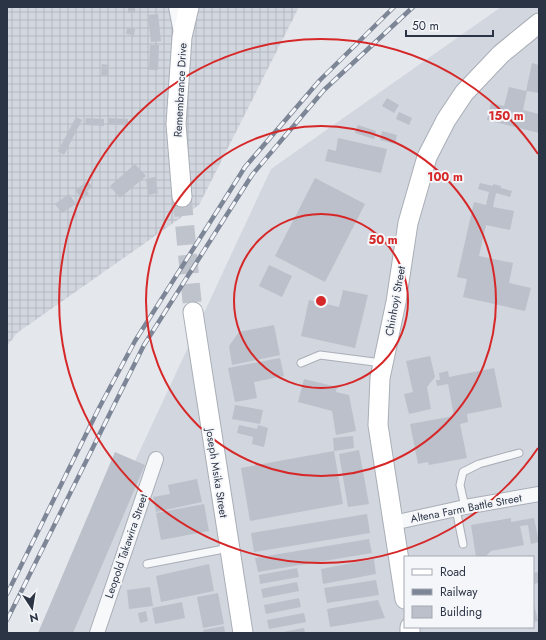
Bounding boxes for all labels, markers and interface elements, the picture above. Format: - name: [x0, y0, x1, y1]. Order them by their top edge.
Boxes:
- scale bar: [406, 12, 493, 38]
- text: 50 m: [412, 17, 439, 35]
- street label: Remembrance Drive: [170, 42, 190, 138]
- text: 150 m: [488, 107, 524, 125]
- text: 100 m: [427, 168, 463, 186]
- text: 50 m: [368, 231, 398, 249]
- street label: Chinhoyi Street: [381, 264, 409, 337]
- centre of rings: [314, 294, 328, 308]
- street label: Joseph Msika Street: [202, 425, 232, 519]
- street label: Altena Farm Battle Street: [409, 489, 523, 527]
- street label: Leopold Takawira Street: [101, 491, 151, 600]
- legend: [404, 556, 534, 628]
- text: Road: [440, 563, 466, 581]
- text: Railway: [440, 583, 478, 601]
- north arrow: [12, 588, 52, 628]
- text: Building: [440, 603, 482, 621]
- text: N: [28, 609, 40, 627]

